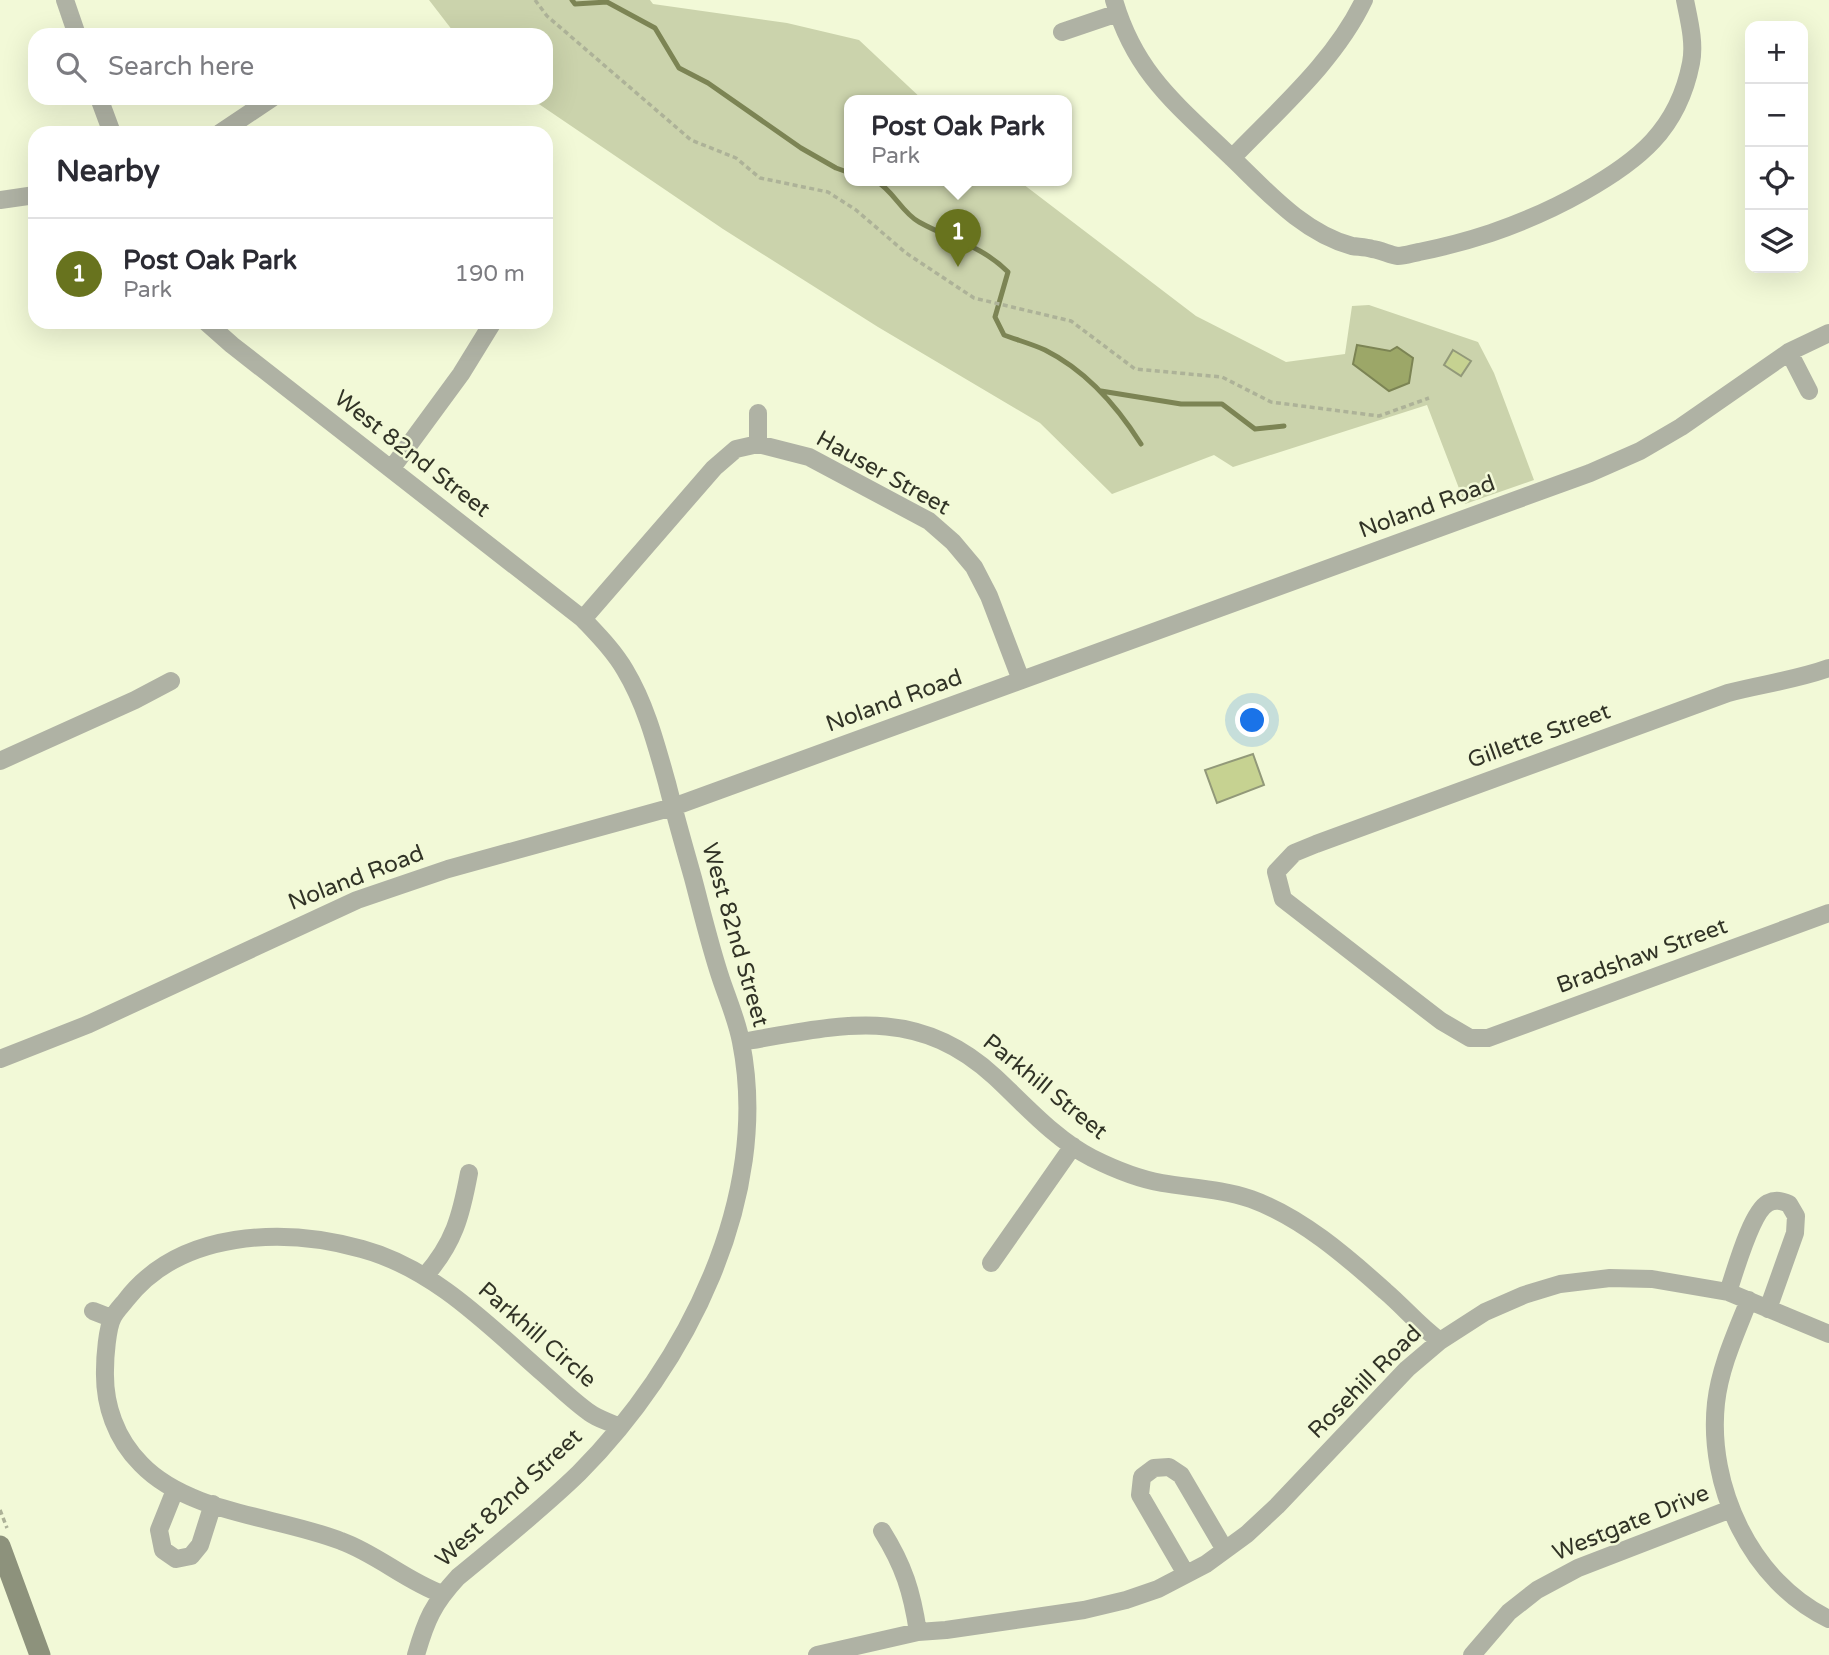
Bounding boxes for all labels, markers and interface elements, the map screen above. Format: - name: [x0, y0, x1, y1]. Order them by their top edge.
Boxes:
- map controls: [1745, 21, 1808, 273]
- button: +: [1745, 21, 1808, 84]
- search box: [28, 28, 553, 105]
- icon: search: [52, 48, 90, 86]
- text: Search here: [108, 51, 254, 82]
- button: −: [1745, 84, 1808, 147]
- popup: [844, 95, 1072, 186]
- text: Post Oak Park: [871, 111, 1045, 142]
- text: Park: [871, 142, 920, 170]
- button: locate: [1745, 147, 1808, 210]
- text: Nearby: [56, 153, 160, 190]
- pin: 1: [935, 209, 981, 267]
- button: layers: [1745, 210, 1808, 273]
- text: Post Oak Park: [123, 245, 297, 276]
- text: 1: [72, 260, 86, 288]
- text: 190 m: [455, 260, 525, 288]
- text: Park: [123, 276, 172, 304]
- street label: West 82nd Street: [328, 384, 496, 524]
- street label: Hauser Street: [811, 425, 955, 521]
- street label: Noland Road: [1355, 469, 1499, 545]
- street label: Noland Road: [822, 663, 966, 739]
- street label: Gillette Street: [1464, 697, 1614, 775]
- your location: [1235, 703, 1269, 737]
- street label: Noland Road: [284, 839, 428, 917]
- street label: West 82nd Street: [695, 840, 775, 1030]
- street label: Bradshaw Street: [1553, 912, 1731, 1000]
- street label: Parkhill Street: [977, 1028, 1113, 1146]
- street label: Parkhill Circle: [472, 1276, 602, 1394]
- street label: Rosehill Road: [1302, 1319, 1428, 1445]
- street label: West 82nd Street: [430, 1423, 588, 1573]
- street label: Westgate Drive: [1549, 1479, 1713, 1567]

